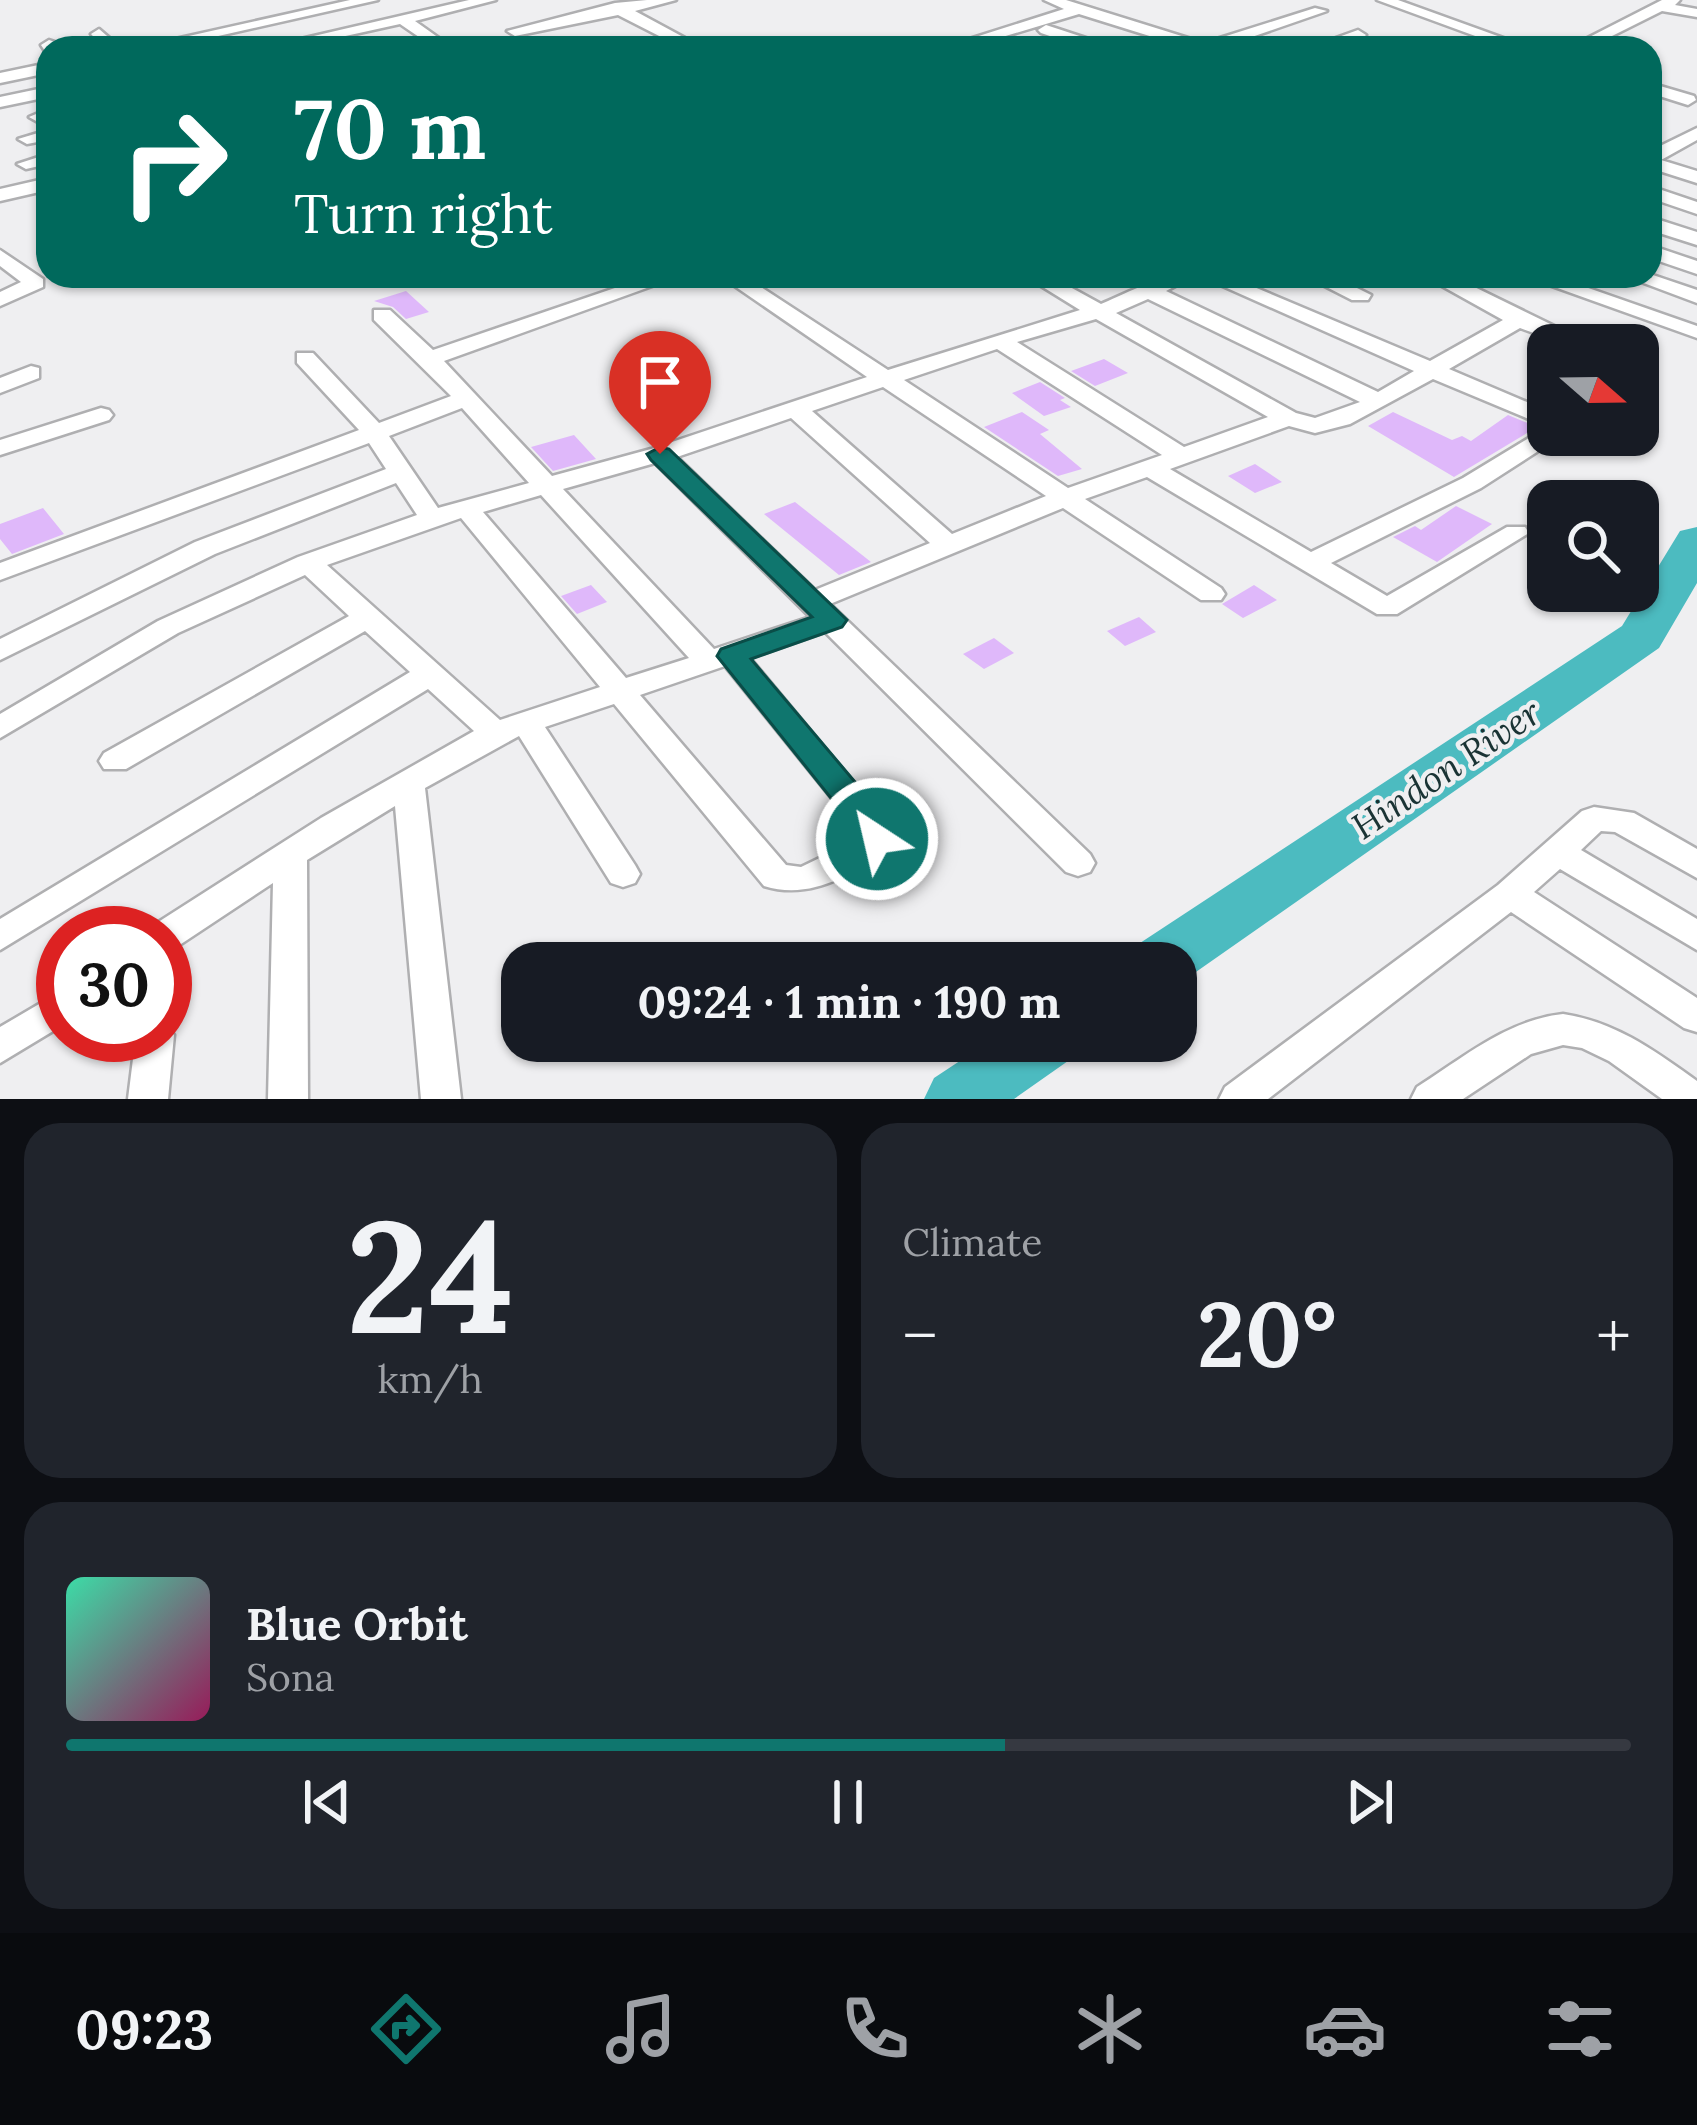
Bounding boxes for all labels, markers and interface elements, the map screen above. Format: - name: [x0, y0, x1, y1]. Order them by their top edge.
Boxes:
- text: 70 m: [294, 74, 486, 182]
- icon: right: [96, 84, 252, 240]
- text: Turn right: [294, 179, 553, 248]
- north arrow: [1527, 324, 1659, 456]
- map controls: [1527, 324, 1659, 612]
- pin: [609, 331, 711, 454]
- icon: arrive: [627, 349, 693, 415]
- button: search: [1527, 480, 1659, 612]
- water label: Hindon River: [1343, 689, 1550, 849]
- position arrow: [814, 776, 940, 902]
- speed limit sign: 30: [36, 906, 192, 1062]
- text: 09:24 · 1 min · 190 m: [637, 973, 1061, 1030]
- text: 24: [346, 1176, 514, 1376]
- text: Climate: [903, 1217, 1042, 1267]
- text: 20°: [1197, 1276, 1337, 1392]
- text: −: [903, 1293, 937, 1377]
- text: +: [1596, 1293, 1631, 1377]
- text: km/h: [378, 1354, 483, 1404]
- text: Blue Orbit: [246, 1595, 468, 1652]
- text: Sona: [246, 1652, 335, 1702]
- icon: previous: [294, 1769, 360, 1835]
- icon: pause: [815, 1769, 881, 1835]
- icon: next: [1337, 1769, 1403, 1835]
- icon: directions: [364, 1987, 448, 2071]
- icon: music: [599, 1987, 683, 2071]
- icon: phone: [833, 1987, 917, 2071]
- icon: climate: [1068, 1987, 1152, 2071]
- icon: car: [1303, 1987, 1387, 2071]
- icon: filters: [1538, 1987, 1622, 2071]
- text: 09:23: [75, 1995, 213, 2064]

